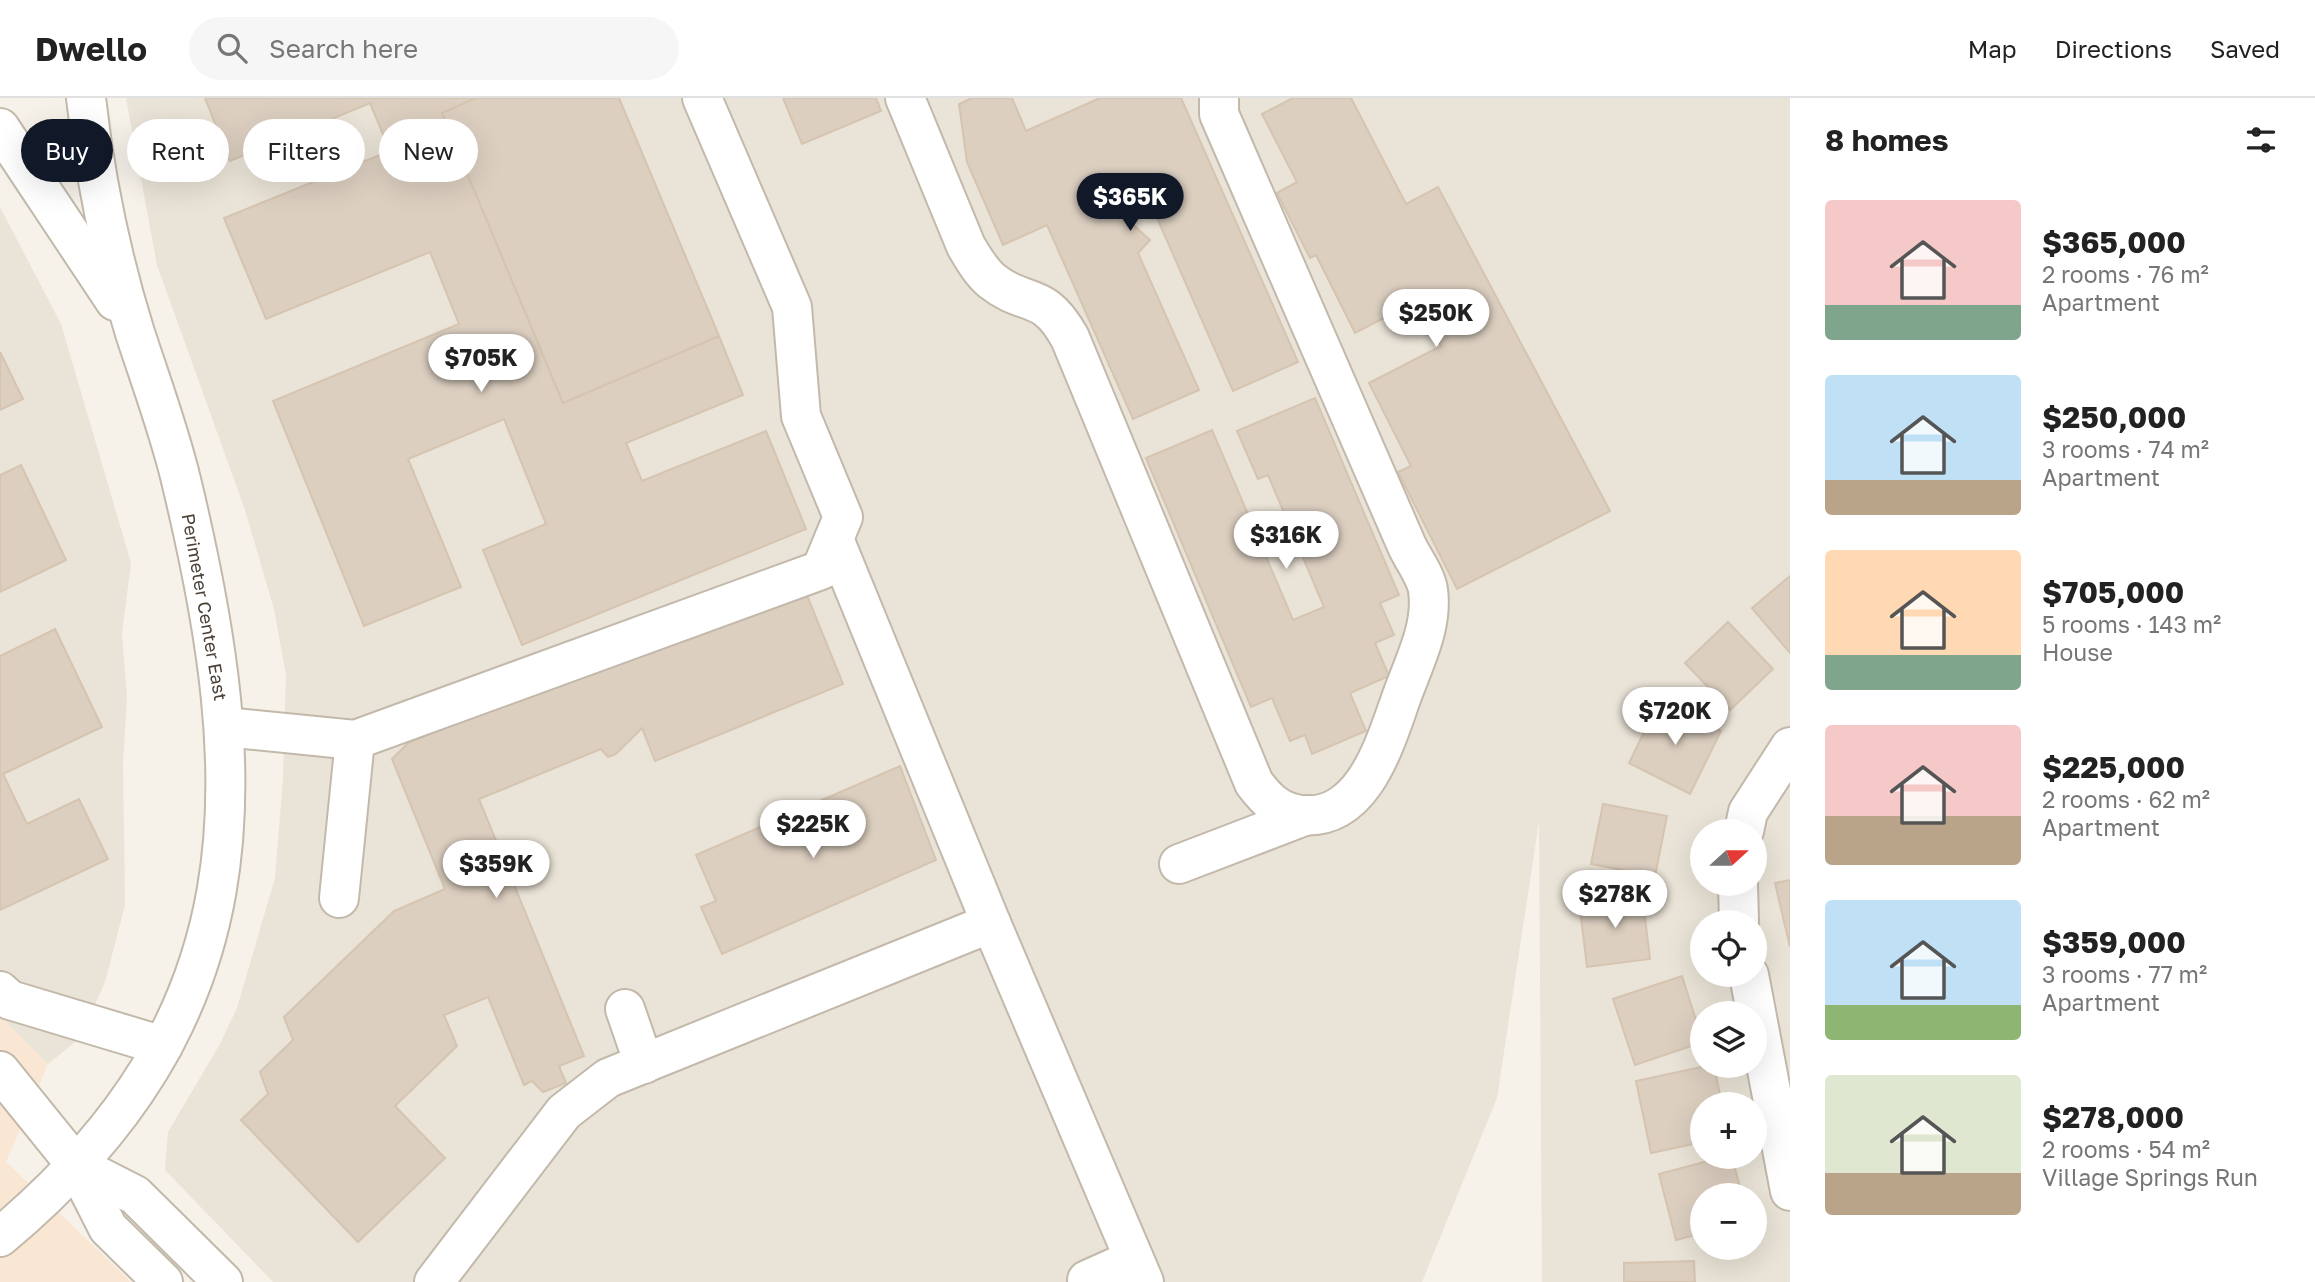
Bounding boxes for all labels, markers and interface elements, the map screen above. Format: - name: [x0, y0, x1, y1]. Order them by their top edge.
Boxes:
- search box: [189, 17, 679, 80]
- text: Dwello: [35, 29, 147, 68]
- icon: search: [213, 29, 251, 67]
- text: Search here: [269, 33, 418, 64]
- text: Map: [1968, 34, 2017, 63]
- text: Directions: [2055, 34, 2172, 63]
- text: Saved: [2210, 34, 2280, 63]
- chip: Buy: [21, 119, 113, 182]
- chip: Rent: [127, 119, 229, 182]
- chip: Filters: [243, 119, 365, 182]
- chip: New: [379, 119, 478, 182]
- icon: filters: [2242, 121, 2280, 159]
- text: 8 homes: [1825, 122, 1949, 158]
- pin: $365K: [1081, 174, 1179, 233]
- text: $365K: [1093, 182, 1167, 210]
- text: $365,000: [2042, 224, 2186, 260]
- icon: home: [1881, 228, 1965, 312]
- text: 2 rooms · 76 m²: [2042, 260, 2209, 288]
- text: Apartment: [2042, 288, 2160, 316]
- pin: $250K: [1387, 289, 1485, 349]
- text: $250K: [1398, 298, 1474, 326]
- pin: $705K: [432, 334, 530, 394]
- text: $705K: [444, 343, 518, 371]
- text: $250,000: [2042, 399, 2186, 435]
- icon: home: [1881, 403, 1965, 487]
- text: 3 rooms · 74 m²: [2042, 435, 2209, 463]
- text: Apartment: [2042, 463, 2160, 491]
- street label: Perimeter Center East: [178, 512, 232, 702]
- pin: $316K: [1237, 512, 1335, 571]
- text: $316K: [1250, 520, 1322, 548]
- text: $705,000: [2042, 574, 2184, 610]
- icon: home: [1881, 578, 1965, 662]
- text: 5 rooms · 143 m²: [2042, 610, 2221, 638]
- text: House: [2042, 638, 2113, 666]
- pin: $720K: [1626, 688, 1724, 747]
- text: $720K: [1638, 696, 1712, 724]
- text: $225,000: [2042, 749, 2185, 785]
- icon: home: [1881, 753, 1965, 837]
- text: 2 rooms · 62 m²: [2042, 785, 2210, 813]
- pin: $225K: [764, 800, 862, 860]
- text: $225K: [776, 809, 850, 837]
- text: Apartment: [2042, 813, 2160, 841]
- north arrow: [1690, 819, 1768, 896]
- map controls: [1690, 819, 1767, 1260]
- pin: $359K: [447, 840, 545, 900]
- text: $359K: [459, 849, 533, 877]
- pin: $278K: [1566, 870, 1664, 930]
- text: $278K: [1578, 879, 1652, 907]
- button: locate: [1690, 910, 1767, 987]
- text: $359,000: [2042, 924, 2186, 960]
- icon: home: [1881, 928, 1965, 1012]
- text: 3 rooms · 77 m²: [2042, 960, 2207, 988]
- text: Apartment: [2042, 988, 2160, 1016]
- button: layers: [1690, 1001, 1767, 1078]
- button: +: [1690, 1092, 1767, 1169]
- text: $278,000: [2042, 1099, 2184, 1135]
- icon: home: [1881, 1103, 1965, 1187]
- text: 2 rooms · 54 m²: [2042, 1135, 2210, 1163]
- text: Village Springs Run: [2042, 1163, 2258, 1191]
- button: −: [1690, 1183, 1767, 1260]

